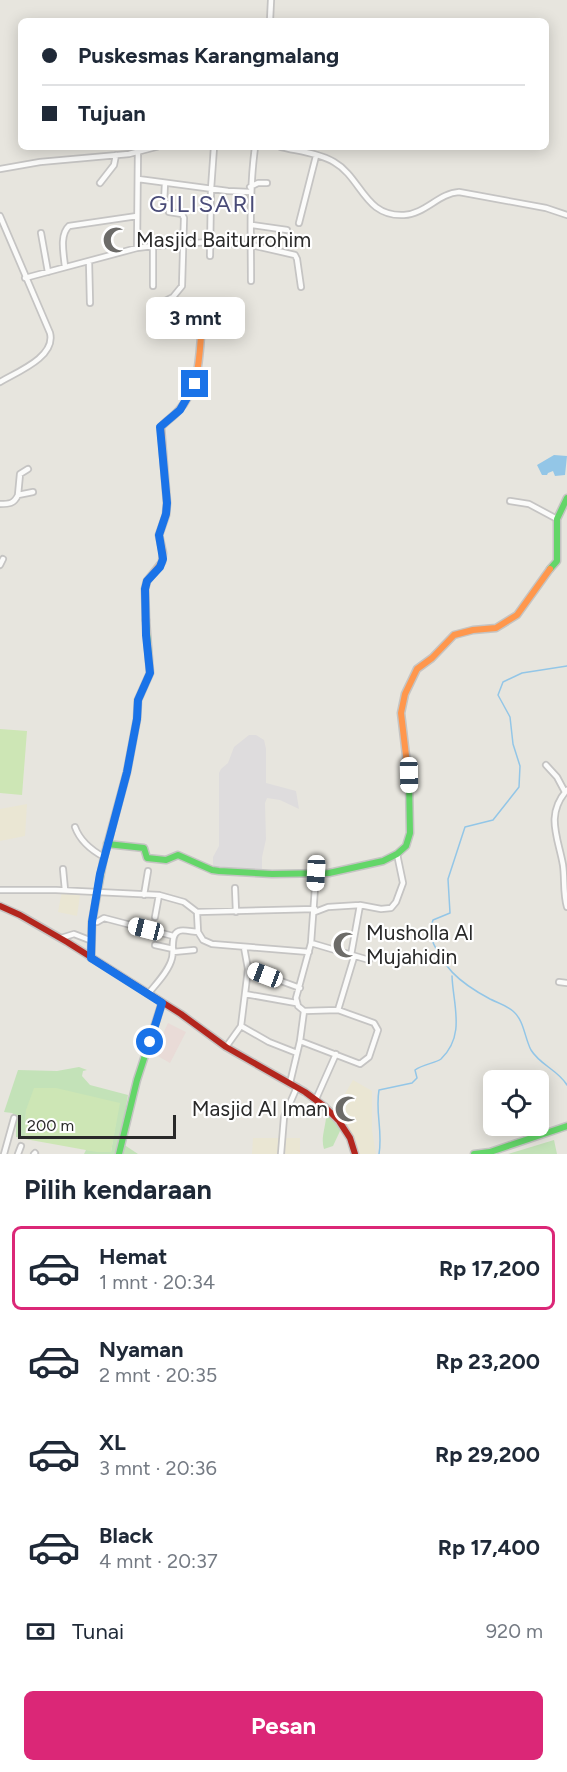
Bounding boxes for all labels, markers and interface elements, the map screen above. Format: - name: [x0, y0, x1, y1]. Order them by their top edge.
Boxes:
- text: Puskesmas Karangmalang: [78, 42, 339, 69]
- text: Tujuan: [78, 100, 146, 127]
- district label: GILISARI: [149, 189, 257, 218]
- mosque icon: Masjid Baiturrohim: [101, 225, 131, 255]
- place label: Masjid Baiturrohim: [136, 227, 311, 252]
- callout: 3 mnt: [146, 297, 244, 339]
- text: 3 mnt: [169, 306, 222, 330]
- route end: [181, 370, 208, 397]
- car: [400, 757, 418, 793]
- car: [306, 855, 326, 891]
- car: [126, 916, 166, 942]
- place label: Musholla Al Mujahidin: [366, 920, 473, 969]
- mosque icon: Musholla Al Mujahidin: [331, 930, 361, 960]
- car: [245, 960, 285, 990]
- route start: [136, 1028, 163, 1055]
- map controls: [483, 1070, 549, 1136]
- button: locate: [483, 1070, 549, 1136]
- mosque icon: Masjid Al Iman: [333, 1094, 363, 1124]
- place label: Masjid Al Iman: [192, 1096, 328, 1121]
- scale bar: [18, 1112, 176, 1140]
- text: 200 m: [27, 1116, 74, 1135]
- text: Pilih kendaraan: [24, 1173, 212, 1206]
- icon: car: [27, 1241, 81, 1295]
- text: Hemat: [99, 1243, 167, 1270]
- text: Rp 17,200: [439, 1255, 540, 1282]
- text: 1 mnt · 20:34: [99, 1270, 215, 1294]
- icon: car: [27, 1334, 81, 1388]
- text: Nyaman: [99, 1336, 183, 1363]
- text: Rp 23,200: [435, 1348, 540, 1375]
- text: 2 mnt · 20:35: [99, 1363, 217, 1387]
- icon: car: [27, 1427, 81, 1481]
- text: XL: [99, 1429, 126, 1456]
- text: Rp 29,200: [435, 1441, 540, 1468]
- text: 3 mnt · 20:36: [99, 1456, 217, 1480]
- icon: car: [27, 1520, 81, 1574]
- text: Black: [99, 1522, 153, 1549]
- text: Rp 17,400: [438, 1534, 540, 1561]
- text: 4 mnt · 20:37: [99, 1549, 218, 1573]
- icon: cash: [24, 1615, 57, 1648]
- text: Tunai: [72, 1618, 124, 1645]
- text: 920 m: [486, 1619, 543, 1643]
- button: Pesan: [24, 1691, 543, 1760]

